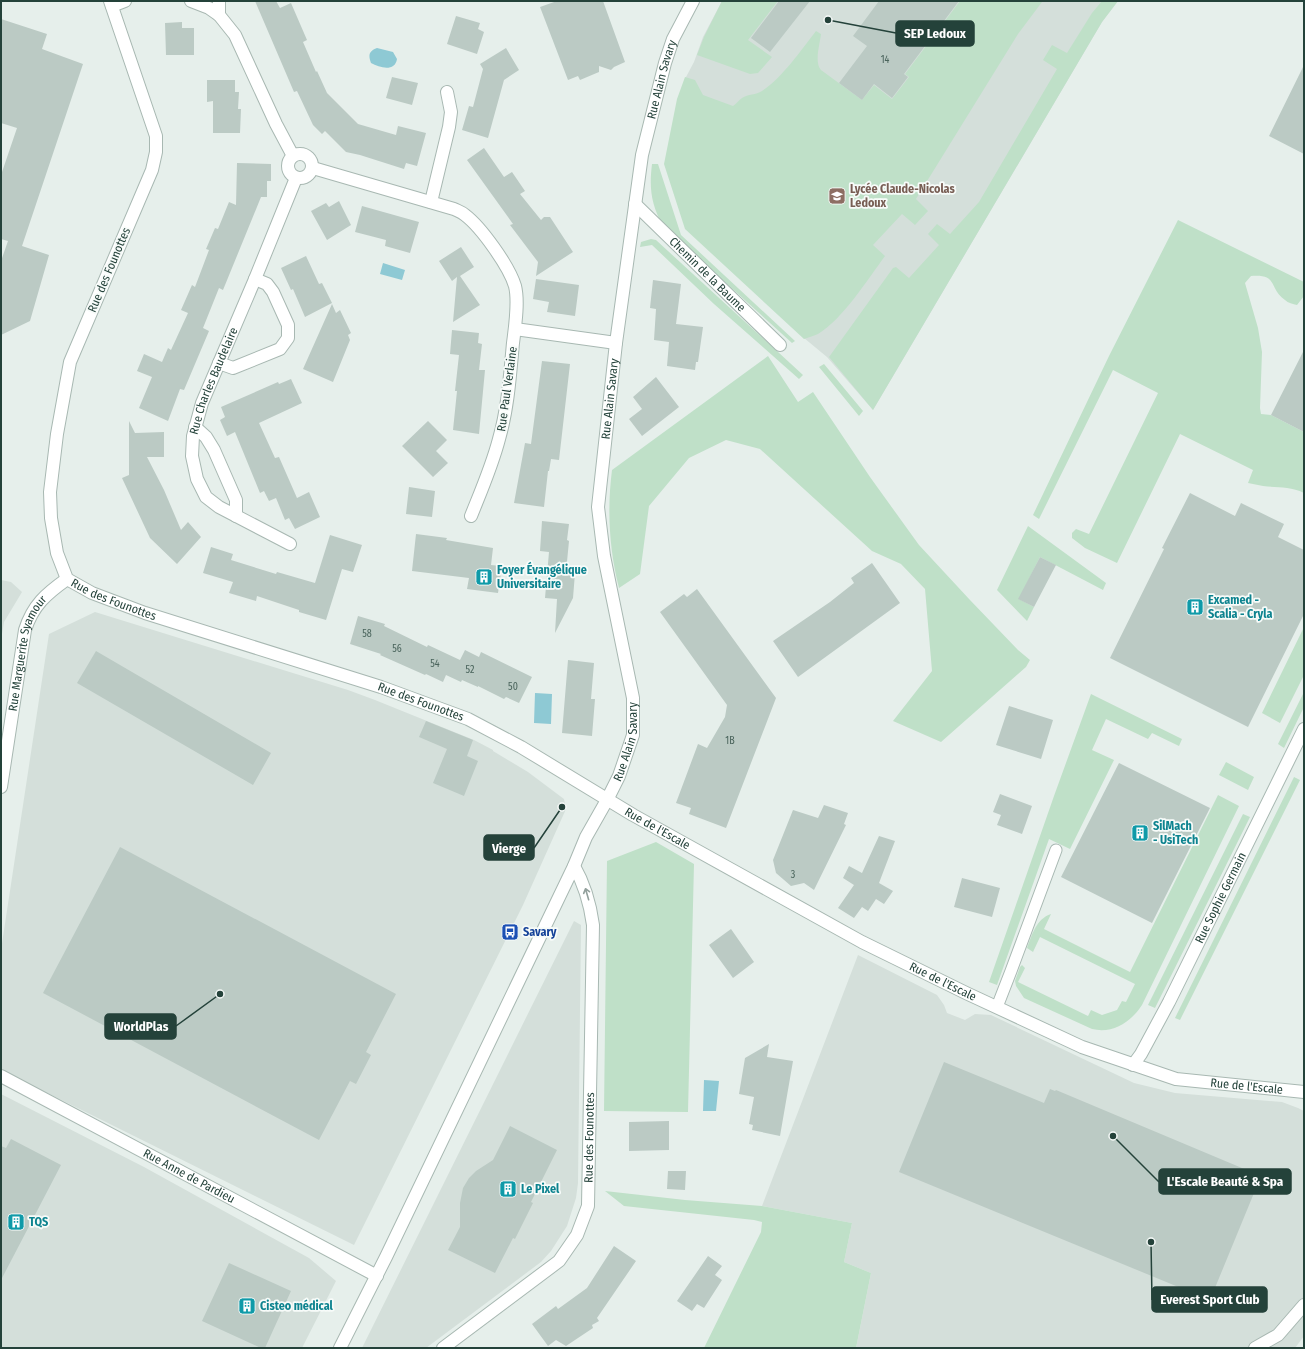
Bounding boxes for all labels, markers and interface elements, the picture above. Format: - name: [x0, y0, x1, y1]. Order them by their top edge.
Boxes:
- callout: SEP Ledoux: [896, 21, 974, 46]
- text: SEP Ledoux: [904, 26, 967, 41]
- street label: Rue Alain Savary: [644, 38, 679, 120]
- house number: 14: [881, 54, 890, 66]
- place label: Lycée Claude-Nicolas Ledoux: [850, 182, 956, 210]
- school or university icon: Lycée Claude-Nicolas Ledoux: [827, 186, 847, 206]
- street label: Rue des Founottes: [85, 226, 133, 314]
- street label: Chemin de la Baume: [666, 234, 748, 315]
- street label: Rue Charles Baudelaire: [187, 325, 241, 436]
- street label: Rue Paul Verlaine: [494, 346, 520, 432]
- street label: Rue Alain Savary: [598, 357, 621, 440]
- place label: Foyer Évangélique Universitaire: [497, 561, 587, 591]
- building icon: Foyer Évangélique Universitaire: [474, 567, 494, 587]
- street label: Rue des Founottes: [69, 576, 158, 623]
- street label: Rue Marguerite Syamour: [6, 592, 50, 712]
- place label: Excamed - Scalia - Cryla: [1208, 593, 1272, 621]
- building icon: Excamed - Scalia - Cryla: [1185, 597, 1205, 617]
- house number: 58: [362, 628, 372, 640]
- house number: 56: [392, 643, 402, 655]
- house number: 54: [430, 658, 440, 670]
- house number: 52: [466, 664, 475, 676]
- street label: Rue des Founottes: [376, 679, 466, 724]
- house number: 50: [508, 681, 518, 693]
- street label: Rue Alain Savary: [610, 702, 640, 784]
- house number: 1B: [725, 735, 735, 747]
- street label: Rue de l'Escale: [622, 805, 693, 852]
- place label: SilMach - UsiTech: [1153, 819, 1198, 847]
- building icon: SilMach - UsiTech: [1130, 823, 1150, 843]
- callout: Vierge: [484, 835, 534, 860]
- text: Vierge: [491, 841, 526, 856]
- street label: Rue Sophie Germain: [1192, 850, 1249, 946]
- house number: 3: [791, 869, 796, 881]
- one-way arrow: [583, 888, 590, 901]
- bus stop icon: Savary: [500, 922, 520, 942]
- place label: Savary: [523, 925, 557, 939]
- street label: Rue de l'Escale: [907, 959, 979, 1004]
- callout: WorldPlas: [105, 1014, 176, 1039]
- text: WorldPlas: [114, 1019, 169, 1034]
- street label: Rue de l'Escale: [1210, 1076, 1284, 1097]
- street label: Rue des Founottes: [581, 1092, 597, 1183]
- street label: Rue Anne de Pardieu: [141, 1146, 237, 1206]
- callout: L'Escale Beauté & Spa: [1159, 1169, 1291, 1194]
- text: L'Escale Beauté & Spa: [1167, 1174, 1284, 1189]
- building icon: Le Pixel: [498, 1179, 518, 1199]
- place label: Le Pixel: [521, 1182, 560, 1196]
- building icon: TQS: [6, 1212, 26, 1232]
- place label: TQS: [29, 1215, 48, 1229]
- callout: Everest Sport Club: [1152, 1287, 1267, 1312]
- text: Everest Sport Club: [1160, 1292, 1260, 1307]
- building icon: Cisteo médical: [237, 1296, 257, 1316]
- place label: Cisteo médical: [260, 1299, 333, 1313]

